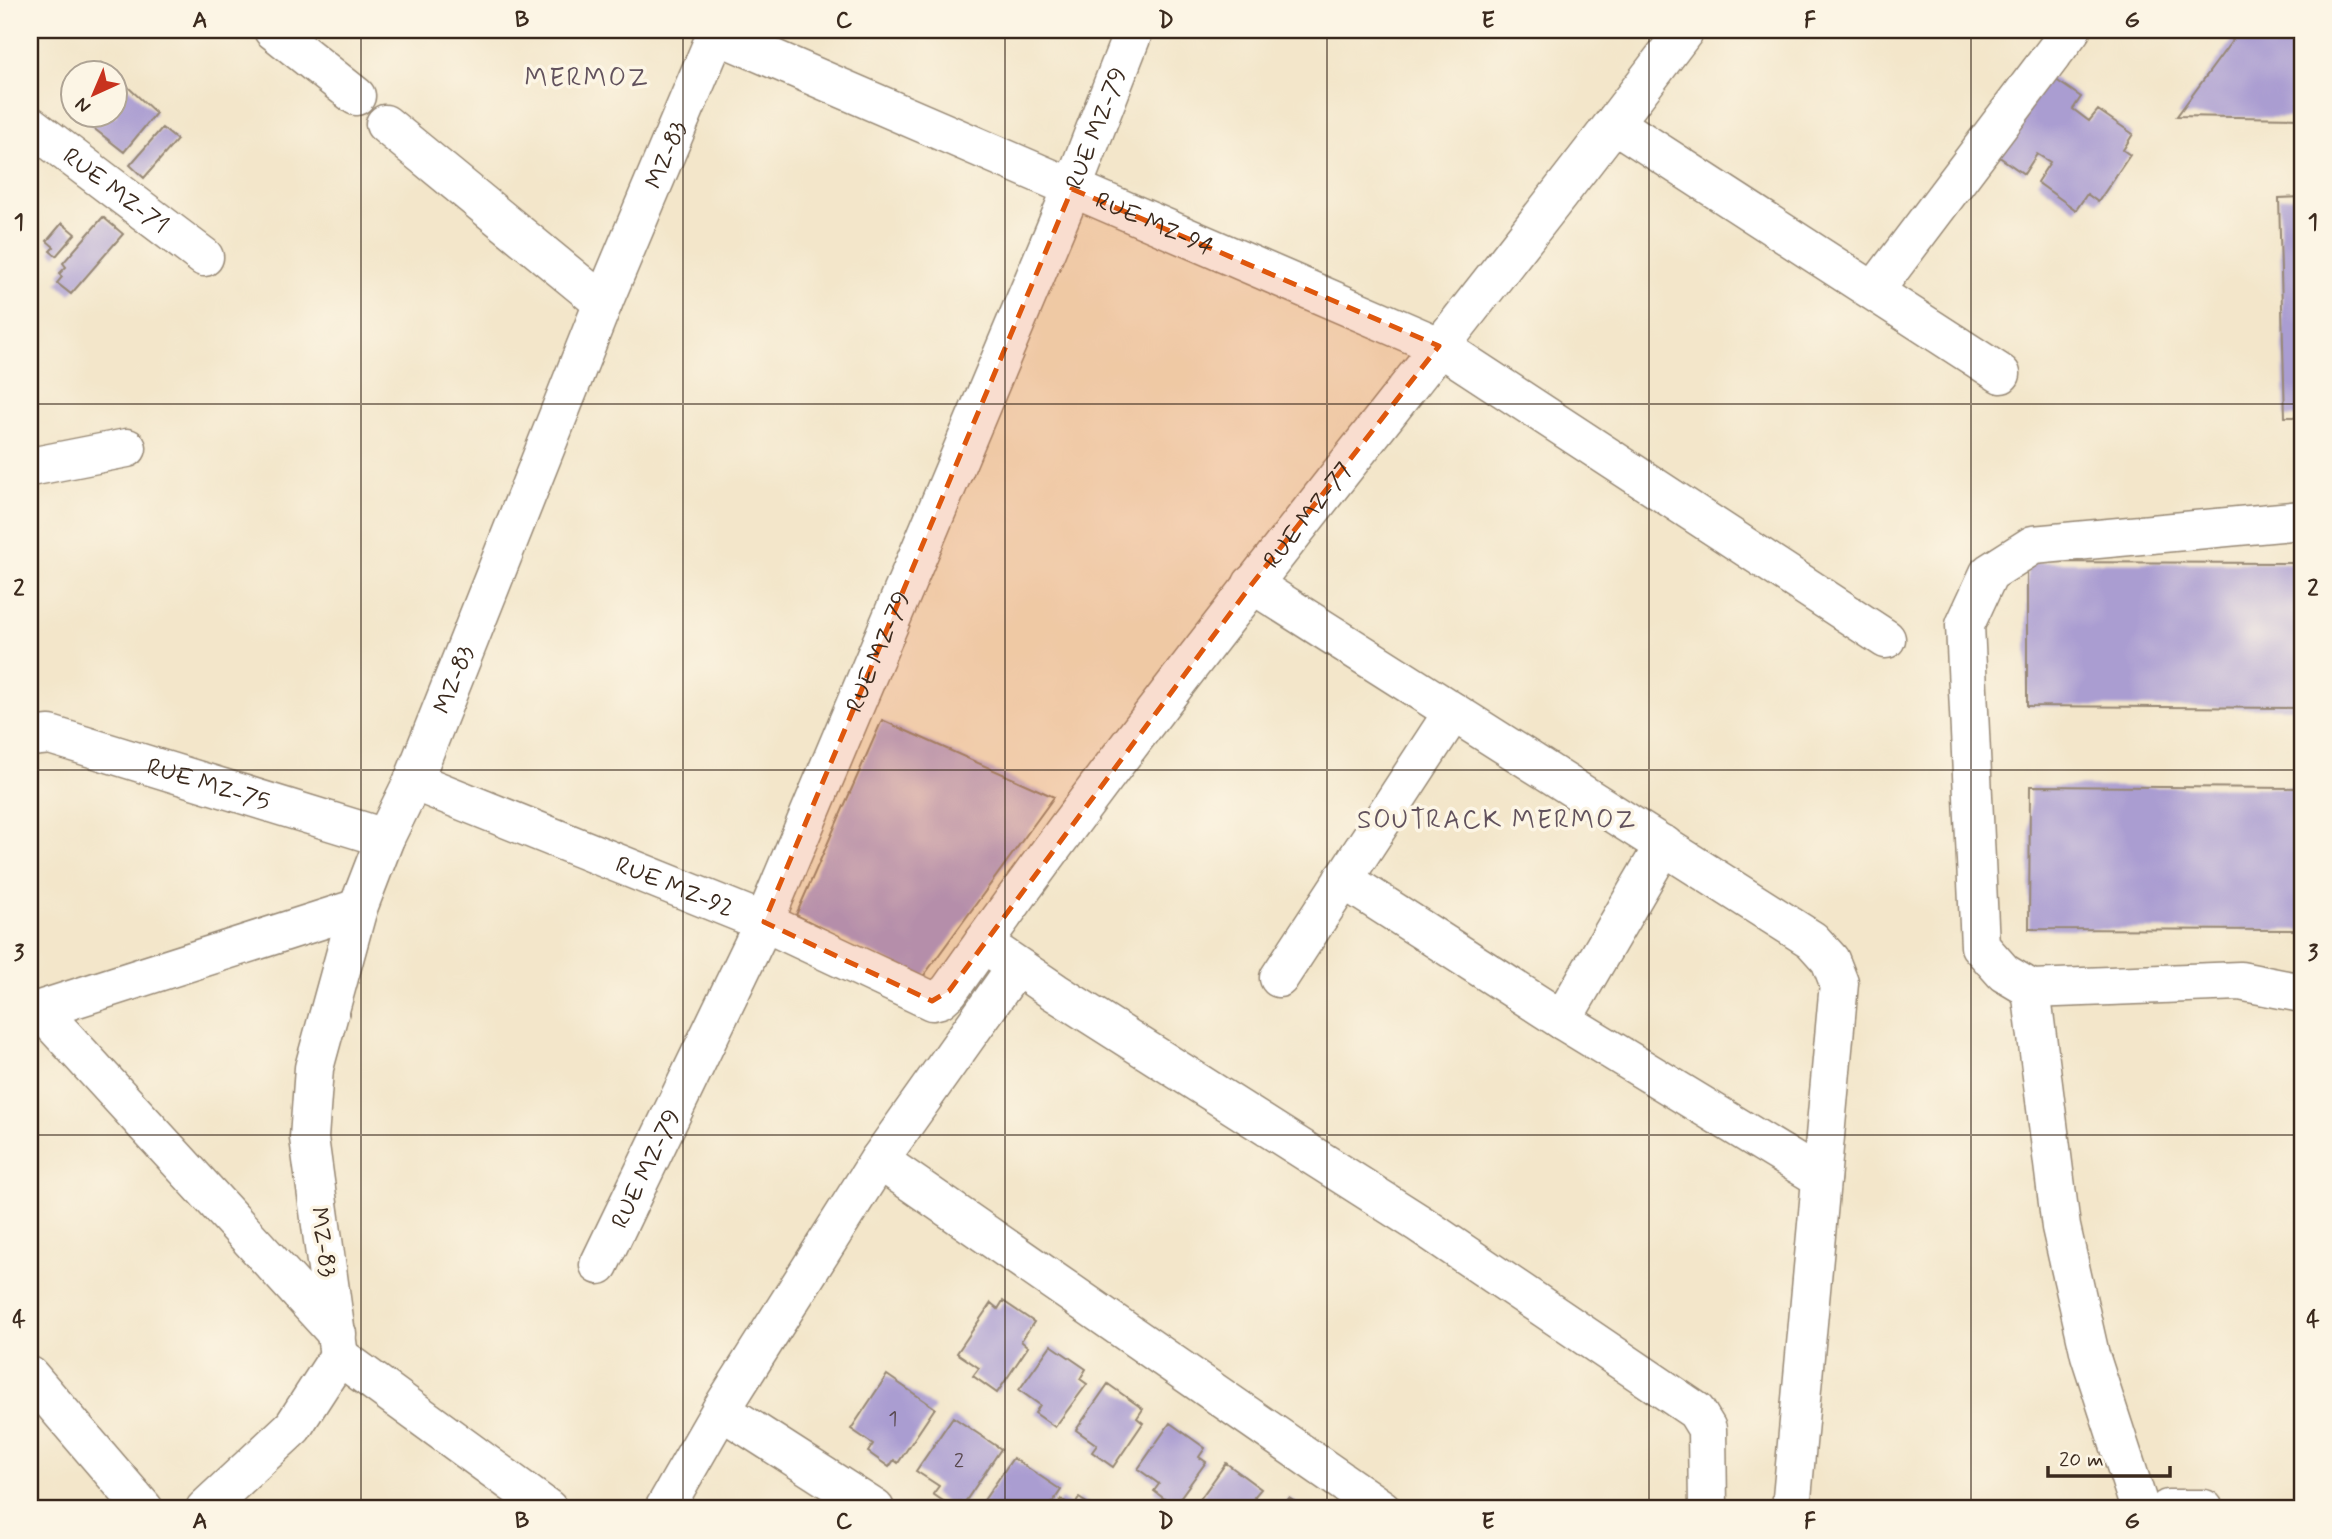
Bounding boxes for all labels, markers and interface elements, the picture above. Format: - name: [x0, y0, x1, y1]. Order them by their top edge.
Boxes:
- text: A: [192, 6, 208, 36]
- text: B: [515, 6, 530, 36]
- text: C: [836, 6, 853, 36]
- text: D: [1158, 6, 1174, 36]
- text: E: [1481, 6, 1495, 36]
- text: F: [1804, 6, 1816, 36]
- text: G: [2124, 6, 2140, 36]
- north arrow: [60, 60, 130, 130]
- district label: MERMOZ: [524, 62, 650, 96]
- street label: RUE MZ-79: [1059, 63, 1135, 194]
- text: N: [70, 92, 96, 119]
- street label: MZ-83: [639, 117, 695, 194]
- street label: RUE MZ-71: [56, 141, 174, 242]
- street label: RUE MZ-94: [1090, 186, 1218, 264]
- text: 1: [14, 208, 24, 238]
- text: 1: [2308, 208, 2318, 238]
- street label: RUE MZ-77: [1257, 457, 1360, 575]
- text: 2: [13, 574, 25, 604]
- text: 2: [2307, 574, 2319, 604]
- street label: RUE MZ-79: [840, 587, 918, 717]
- street label: MZ-83: [427, 642, 482, 718]
- street label: RUE MZ-75: [143, 752, 274, 819]
- district label: SOUTRACK MERMOZ: [1357, 804, 1637, 838]
- street label: RUE MZ-92: [611, 850, 738, 925]
- text: 3: [14, 939, 25, 969]
- text: 3: [2308, 939, 2319, 969]
- street label: RUE MZ-79: [605, 1104, 689, 1234]
- street label: MZ-83: [302, 1205, 343, 1279]
- text: 4: [12, 1305, 26, 1335]
- text: 4: [2306, 1305, 2320, 1335]
- house number: 1: [888, 1405, 898, 1433]
- scale bar: [2048, 1434, 2171, 1478]
- text: 20 m: [2059, 1446, 2104, 1474]
- house number: 2: [954, 1447, 964, 1475]
- text: A: [192, 1507, 208, 1537]
- text: B: [515, 1507, 530, 1537]
- text: C: [836, 1507, 853, 1537]
- text: D: [1158, 1507, 1174, 1537]
- text: E: [1481, 1507, 1495, 1537]
- text: F: [1804, 1507, 1816, 1537]
- text: G: [2124, 1507, 2140, 1537]

